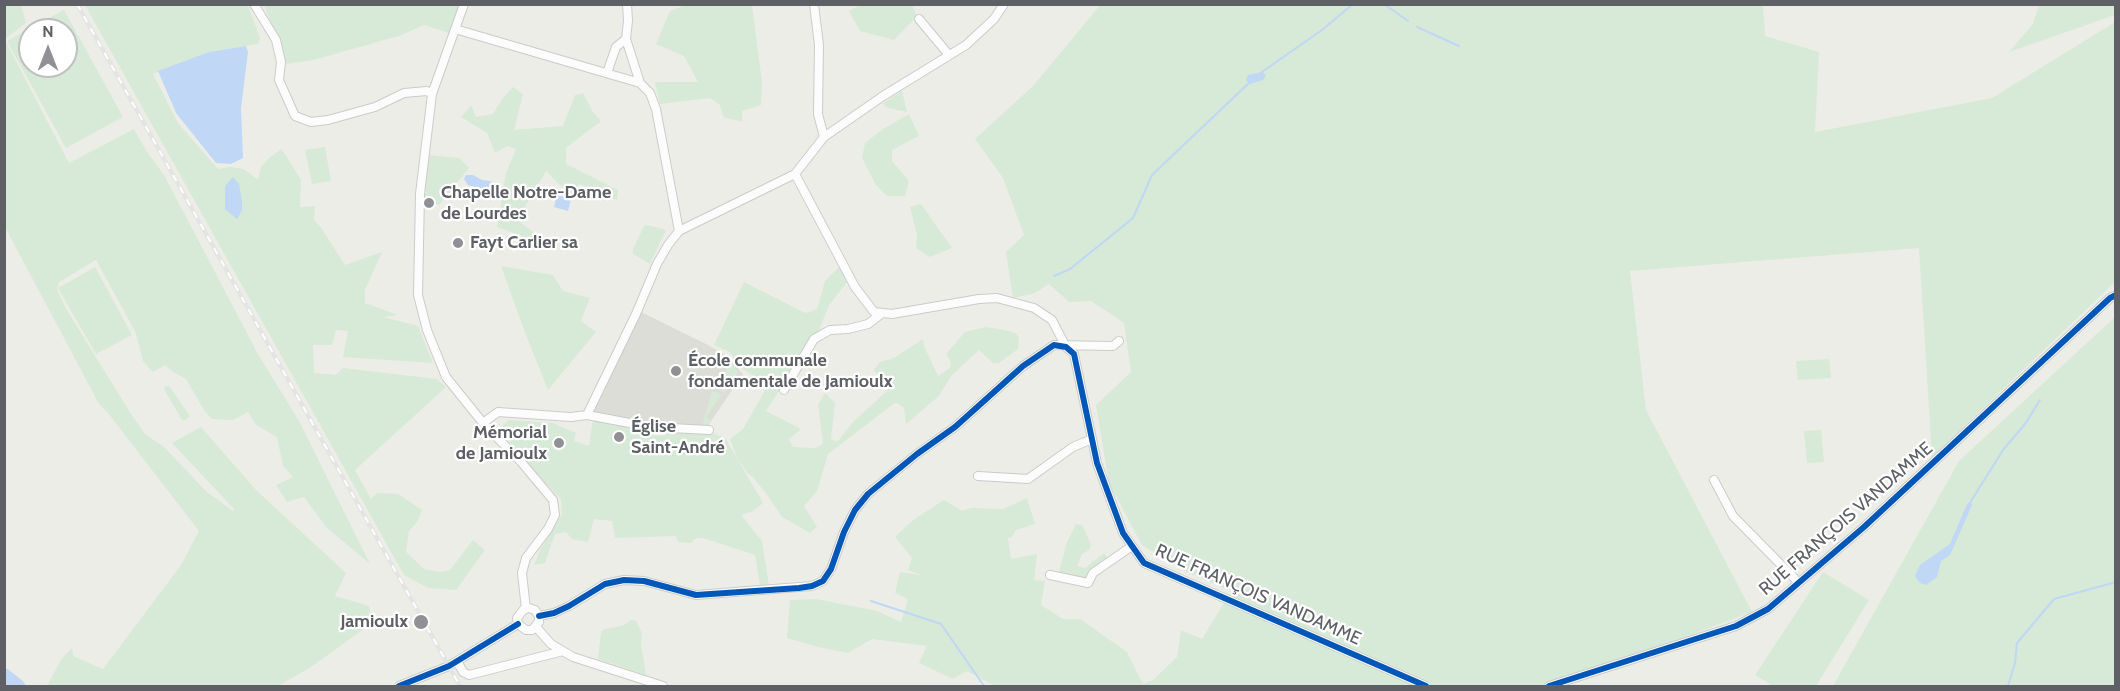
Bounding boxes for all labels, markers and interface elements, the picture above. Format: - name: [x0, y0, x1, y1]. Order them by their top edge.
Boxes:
- north arrow: [18, 18, 78, 78]
- text: N: [42, 22, 54, 41]
- place label: Chapelle Notre-Dame de Lourdes: [441, 182, 611, 224]
- marker: Chapelle Notre-Dame de Lourdes: [422, 196, 436, 210]
- place label: Fayt Carlier sa: [470, 232, 578, 254]
- marker: Fayt Carlier sa: [451, 236, 465, 250]
- place label: École communale fondamentale de Jamioulx: [688, 350, 893, 392]
- marker: École communale fondamentale de Jamioulx: [669, 364, 683, 378]
- place label: Église Saint-André: [631, 416, 725, 458]
- place label: Mémorial de Jamioulx: [456, 422, 547, 464]
- marker: Église Saint-André: [612, 430, 626, 444]
- marker: Mémorial de Jamioulx: [552, 436, 566, 450]
- street label: RUE FRANÇOIS VANDAMME: [1755, 438, 1937, 600]
- street label: RUE FRANÇOIS VANDAMME: [1152, 540, 1364, 650]
- place label: Jamioulx: [340, 611, 408, 633]
- marker: Jamioulx: [412, 613, 430, 631]

